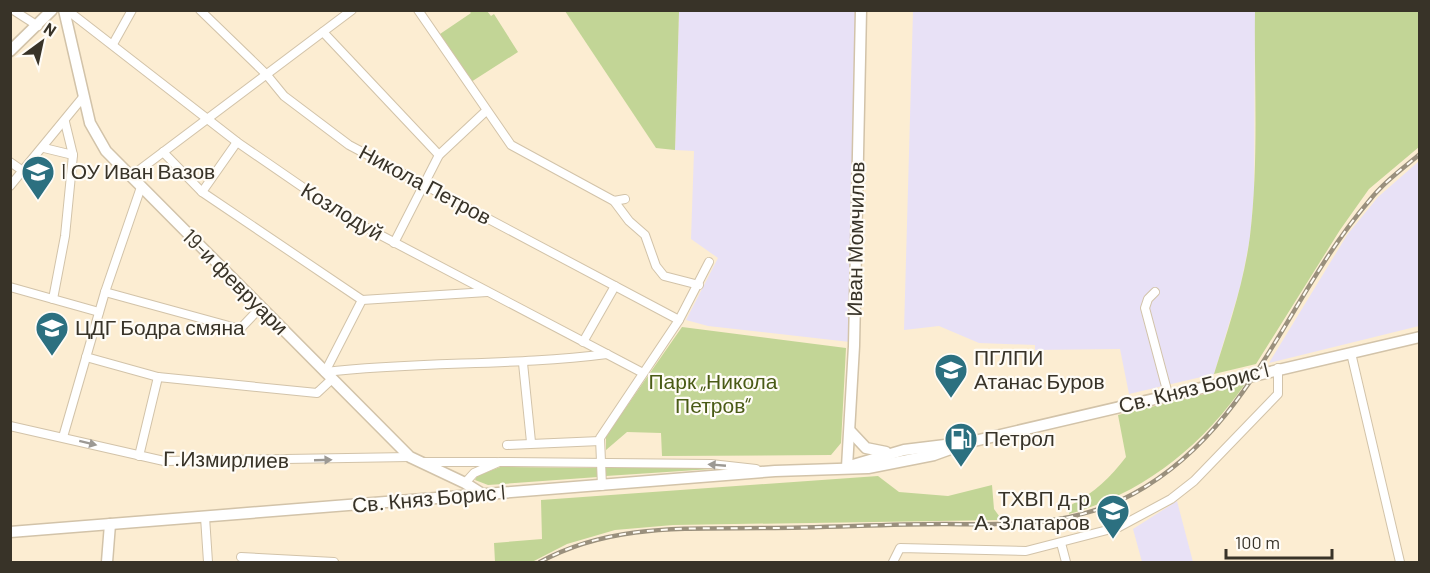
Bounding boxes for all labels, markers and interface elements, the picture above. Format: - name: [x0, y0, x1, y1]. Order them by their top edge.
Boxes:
- north arrow: [12, 12, 72, 72]
- text: N: [41, 18, 60, 40]
- street label: Никола Петров: [355, 138, 496, 229]
- school or university icon: I ОУ Иван Вазов: [20, 154, 56, 201]
- place label: I ОУ Иван Вазов: [61, 158, 215, 183]
- street label: Иван Момчилов: [841, 161, 868, 317]
- street label: Козлодуй: [297, 176, 388, 245]
- street label: 19-и февруари: [178, 223, 294, 339]
- school or university icon: ЦДГ Бодра смяна: [34, 310, 70, 357]
- place label: ЦДГ Бодра смяна: [75, 314, 245, 339]
- place label: ПГЛПИ Атанас Буров: [974, 344, 1105, 393]
- school or university icon: ПГЛПИ Атанас Буров: [933, 352, 969, 399]
- street label: Св. Княз Борис I: [1116, 356, 1272, 417]
- park label: Парк „Никола Петров“: [648, 368, 778, 417]
- fuel station icon: Петрол: [943, 421, 979, 468]
- place label: Петрол: [984, 425, 1055, 450]
- one-way arrow: [79, 439, 97, 449]
- street label: Г.Измирлиев: [163, 445, 289, 472]
- one-way arrow: [313, 455, 332, 464]
- one-way arrow: [707, 460, 726, 469]
- street label: Св. Княз Борис I: [351, 478, 507, 517]
- place label: ТХВП д-р А. Златаров: [974, 485, 1090, 534]
- school or university icon: ТХВП д-р А. Златаров: [1095, 493, 1131, 540]
- scale bar: [1226, 522, 1332, 560]
- text: 100 m: [1235, 531, 1280, 553]

